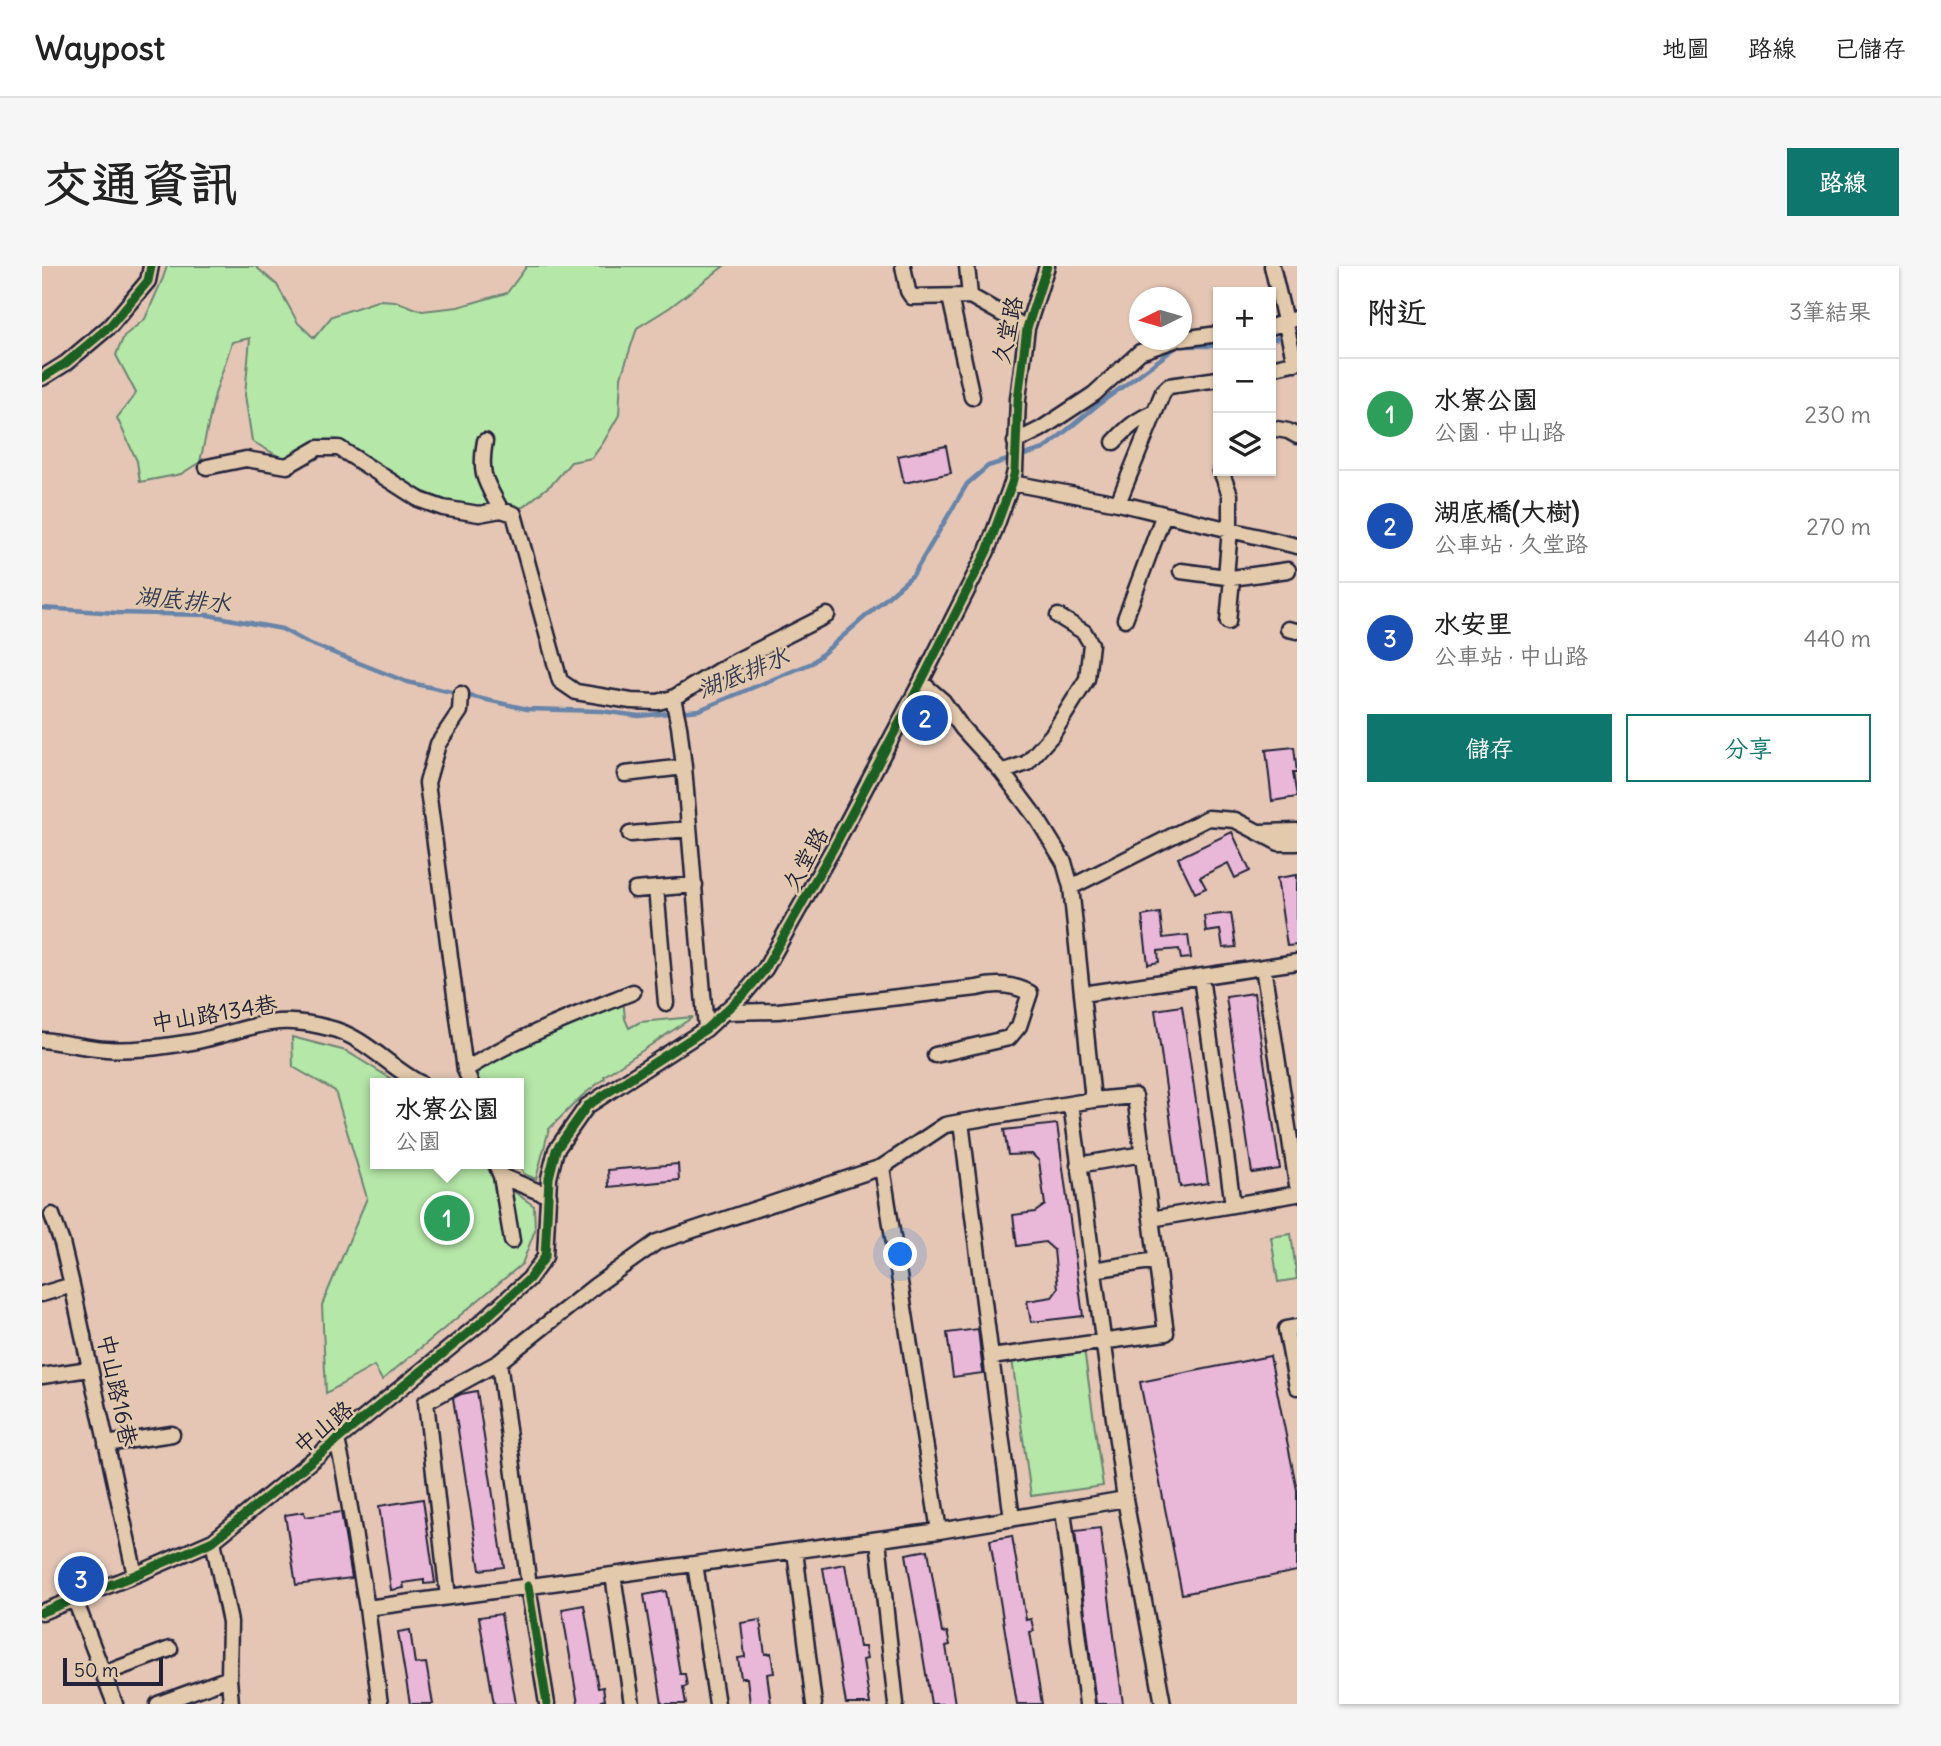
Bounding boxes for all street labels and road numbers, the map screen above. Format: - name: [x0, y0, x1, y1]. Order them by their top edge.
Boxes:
- street label: 久堂路: [986, 293, 1028, 367]
- street label: 久堂路: [776, 822, 834, 896]
- street label: 中山路134巷: [149, 989, 280, 1037]
- street label: 中山路16巷: [92, 1331, 144, 1450]
- street label: 中山路: [287, 1394, 359, 1460]

